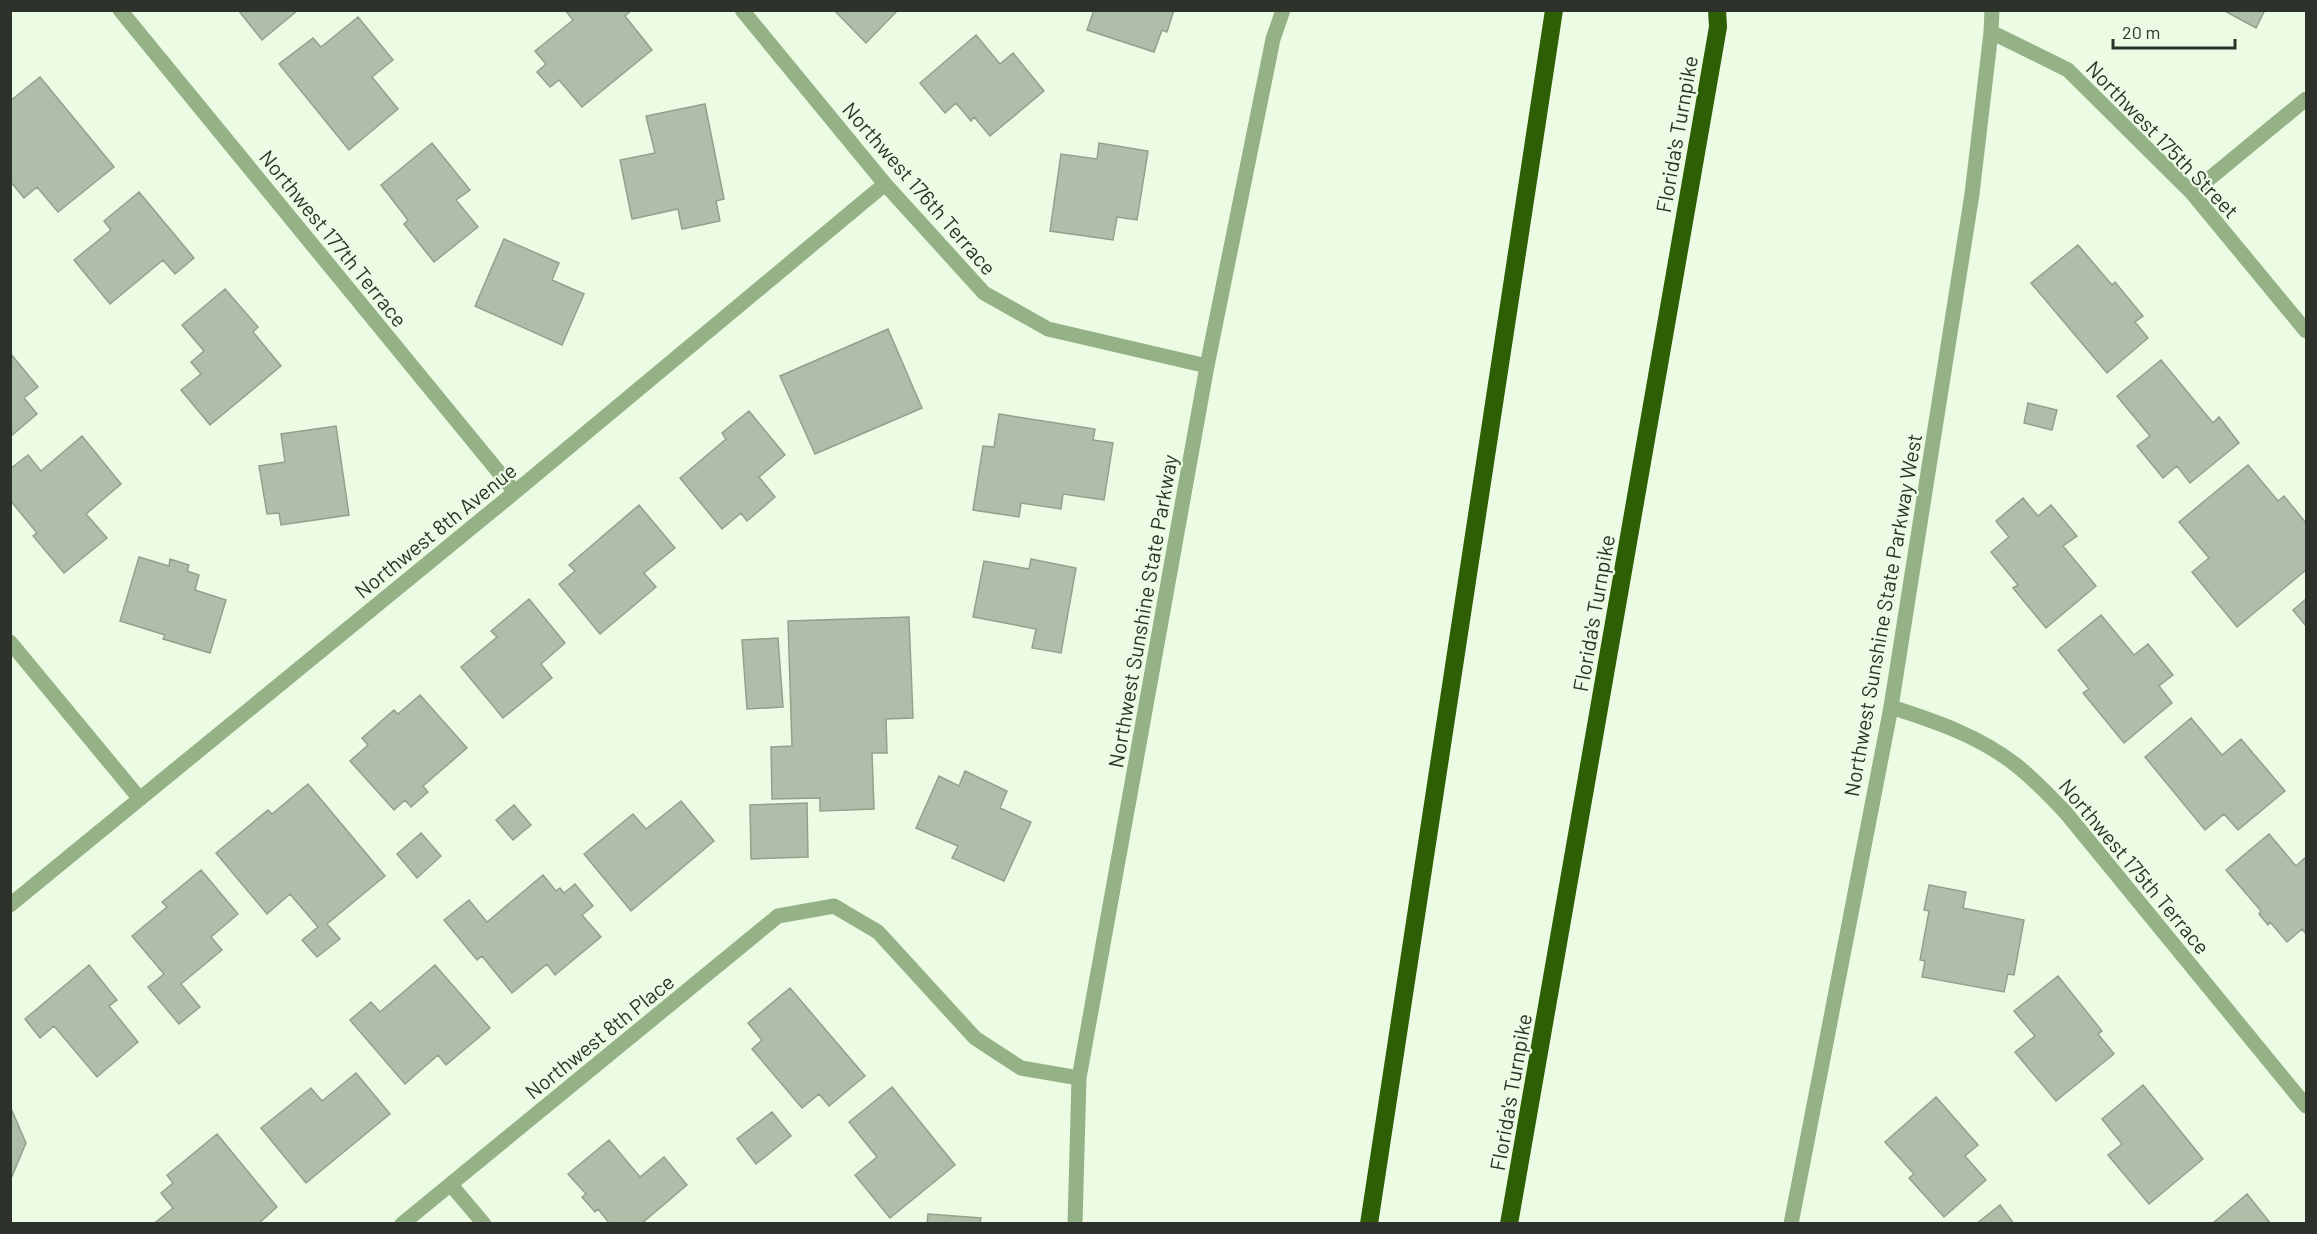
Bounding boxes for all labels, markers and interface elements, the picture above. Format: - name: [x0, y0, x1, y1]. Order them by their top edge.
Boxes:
- scale bar: [2113, 12, 2234, 50]
- text: 20 m: [2122, 21, 2160, 43]
- street label: Florida's Turnpike: [1650, 54, 1702, 214]
- street label: Northwest 175th Street: [2082, 55, 2244, 223]
- street label: Northwest 176th Terrace: [838, 96, 1002, 280]
- street label: Northwest 177th Terrace: [255, 145, 413, 331]
- street label: Northwest Sunshine State Parkway West: [1838, 431, 1926, 799]
- street label: Northwest Sunshine State Parkway: [1102, 452, 1182, 770]
- street label: Northwest 8th Avenue: [349, 457, 521, 603]
- street label: Florida's Turnpike: [1567, 533, 1619, 693]
- street label: Northwest 175th Terrace: [2054, 773, 2216, 959]
- street label: Northwest 8th Place: [520, 968, 678, 1104]
- street label: Florida's Turnpike: [1484, 1012, 1536, 1172]

